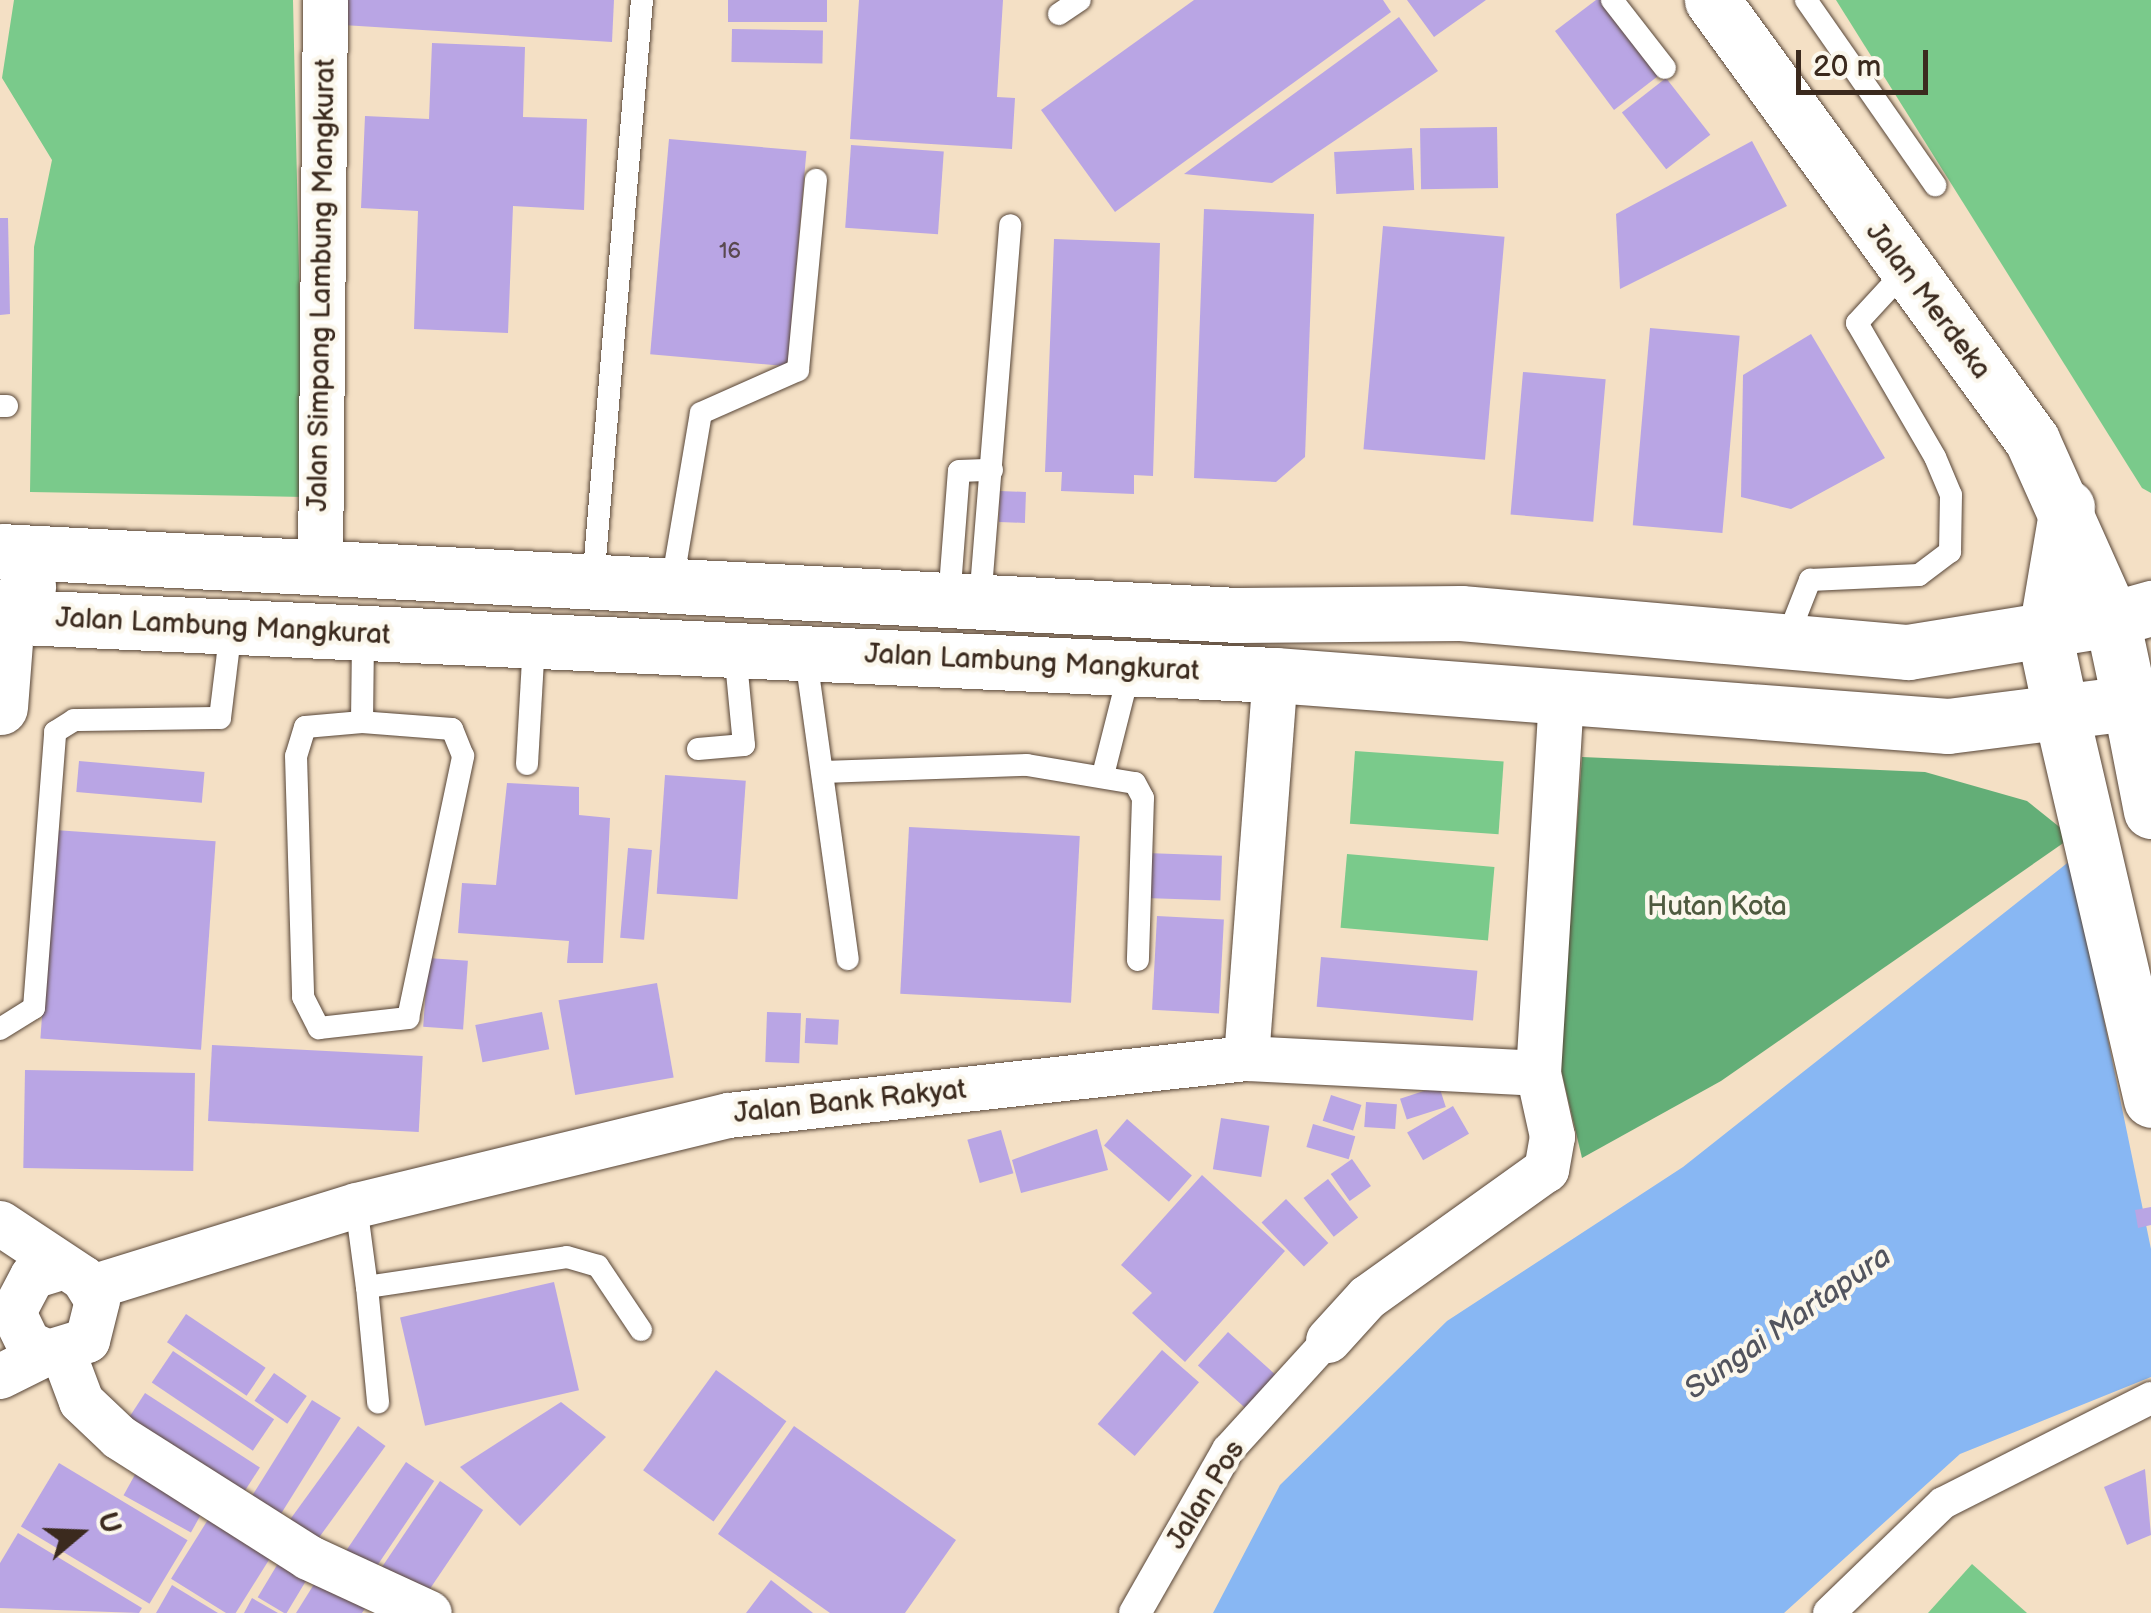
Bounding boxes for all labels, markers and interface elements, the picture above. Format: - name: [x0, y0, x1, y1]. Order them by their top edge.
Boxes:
- scale bar: [1801, 30, 1934, 92]
- text: 20 m: [1813, 49, 1881, 85]
- street label: Jalan Simpang Lambung Mangkurat: [301, 58, 343, 512]
- street label: Jalan Merdeka: [1858, 216, 1998, 386]
- house number: 16: [719, 239, 741, 265]
- street label: Jalan Lambung Mangkurat: [55, 601, 391, 653]
- street label: Jalan Lambung Mangkurat: [864, 637, 1200, 689]
- park label: Hutan Kota: [1647, 890, 1787, 924]
- street label: Jalan Bank Rakyat: [732, 1073, 968, 1131]
- water label: Sungai Martapura: [1678, 1238, 1898, 1408]
- street label: Jalan Pos: [1160, 1435, 1252, 1555]
- north arrow: [30, 1483, 130, 1583]
- text: U: [90, 1508, 128, 1538]

